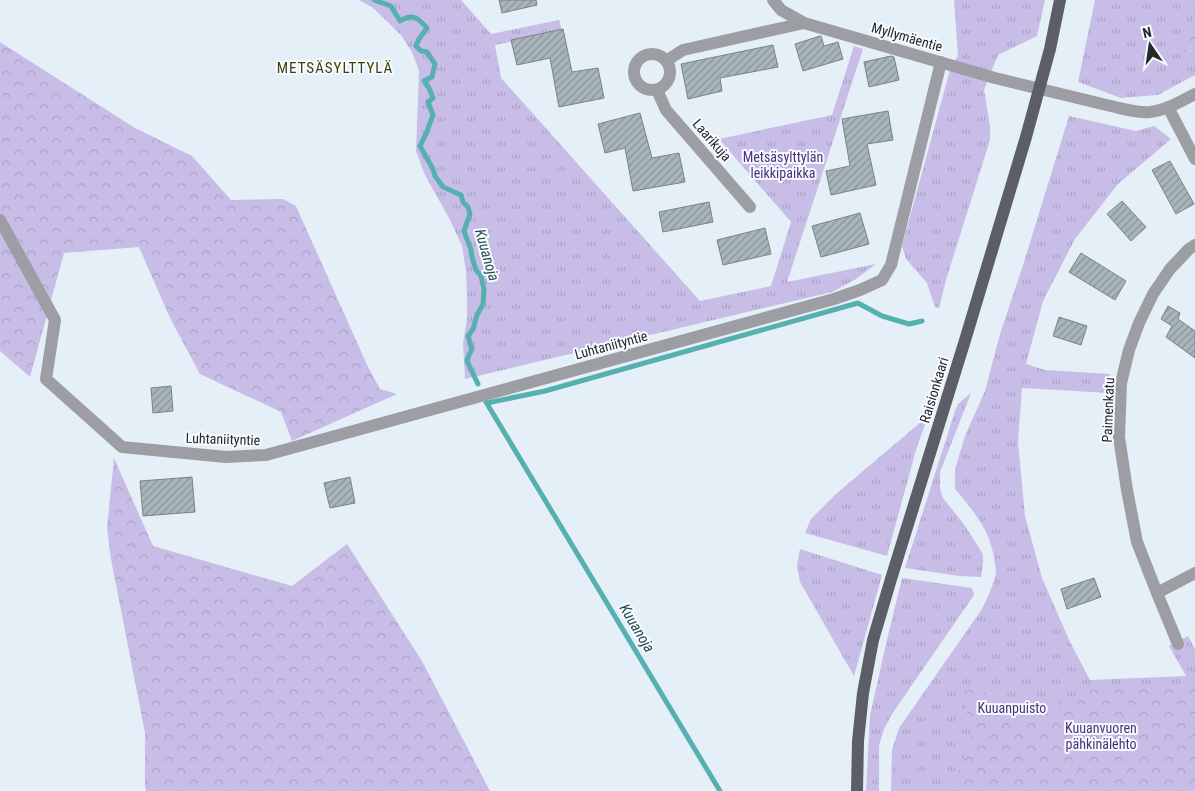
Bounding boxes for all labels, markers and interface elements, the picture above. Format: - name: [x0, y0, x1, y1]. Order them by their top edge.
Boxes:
- street label: Myllymäentie: [870, 19, 945, 55]
- north arrow: [1125, 20, 1175, 70]
- text: N: [1141, 24, 1153, 41]
- district label: METSÄSYLTTYLÄ: [277, 59, 393, 77]
- street label: Laarikuja: [689, 116, 735, 164]
- park label: Metsäsylttylän leikkipaikka: [743, 149, 823, 181]
- water label: Kuuanoja: [471, 227, 503, 283]
- street label: Luhtaniityntie: [573, 328, 650, 362]
- street label: Raisionkaari: [916, 355, 952, 425]
- street label: Paimenkatu: [1099, 377, 1117, 443]
- street label: Luhtaniityntie: [185, 430, 261, 448]
- water label: Kuuanoja: [616, 600, 658, 656]
- park label: Kuuanpuisto: [978, 700, 1046, 716]
- park label: Kuuanvuoren pähkinälehto: [1065, 720, 1137, 752]

